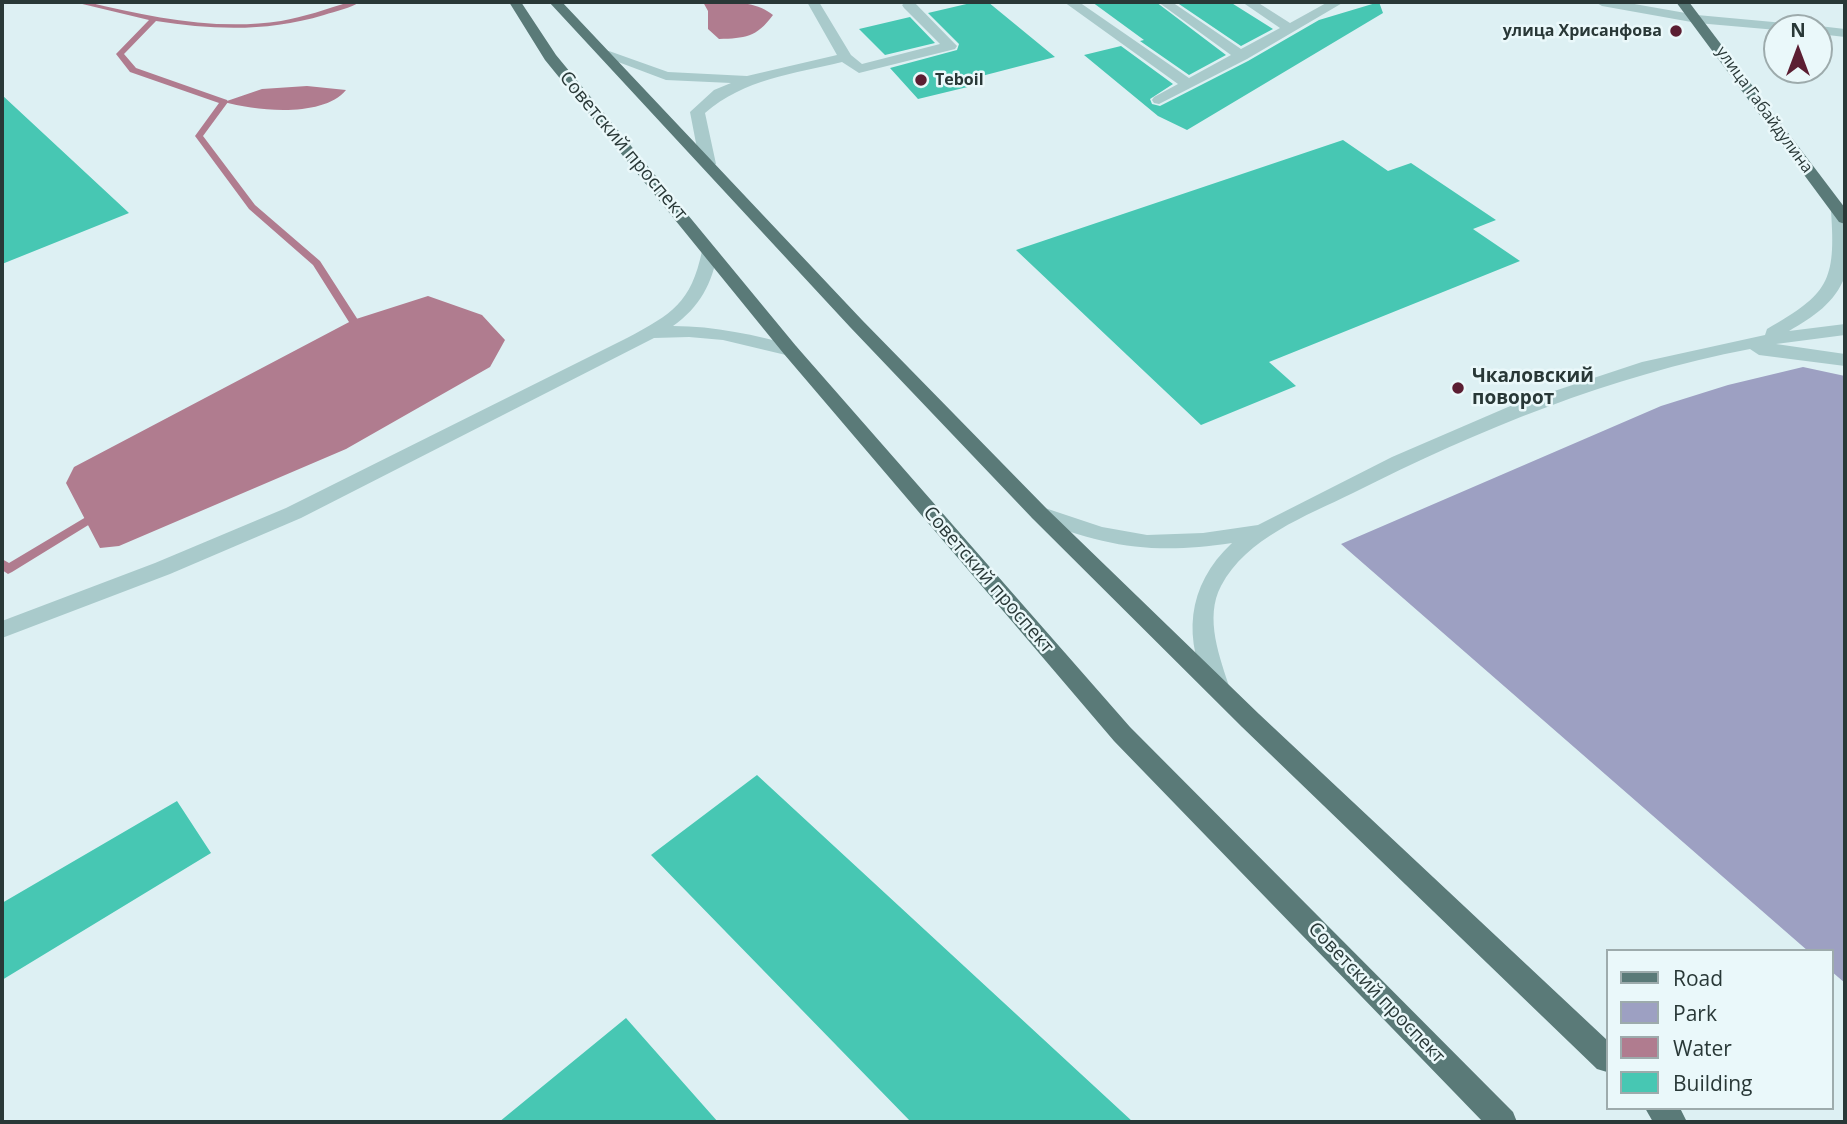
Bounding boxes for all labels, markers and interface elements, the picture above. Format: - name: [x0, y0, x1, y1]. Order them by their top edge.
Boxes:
- north arrow: [1763, 14, 1833, 84]
- text: N: [1790, 17, 1806, 43]
- place label: улица Хрисанфова: [1503, 21, 1662, 41]
- marker: улица Хрисанфова: [1668, 23, 1684, 39]
- street label: улица Габайдулина: [1712, 43, 1816, 177]
- street label: Советский проспект: [554, 67, 692, 225]
- place label: Teboil: [935, 70, 984, 90]
- marker: Teboil: [913, 72, 929, 88]
- place label: Чкаловский поворот: [1472, 366, 1594, 410]
- marker: Чкаловский поворот: [1450, 380, 1466, 396]
- street label: Советский проспект: [918, 502, 1058, 658]
- street label: Советский проспект: [1303, 918, 1449, 1068]
- legend: [1605, 949, 1833, 1110]
- text: Road: [1673, 964, 1723, 992]
- text: Park: [1673, 999, 1717, 1027]
- text: Water: [1673, 1034, 1732, 1062]
- text: Building: [1673, 1069, 1752, 1097]

